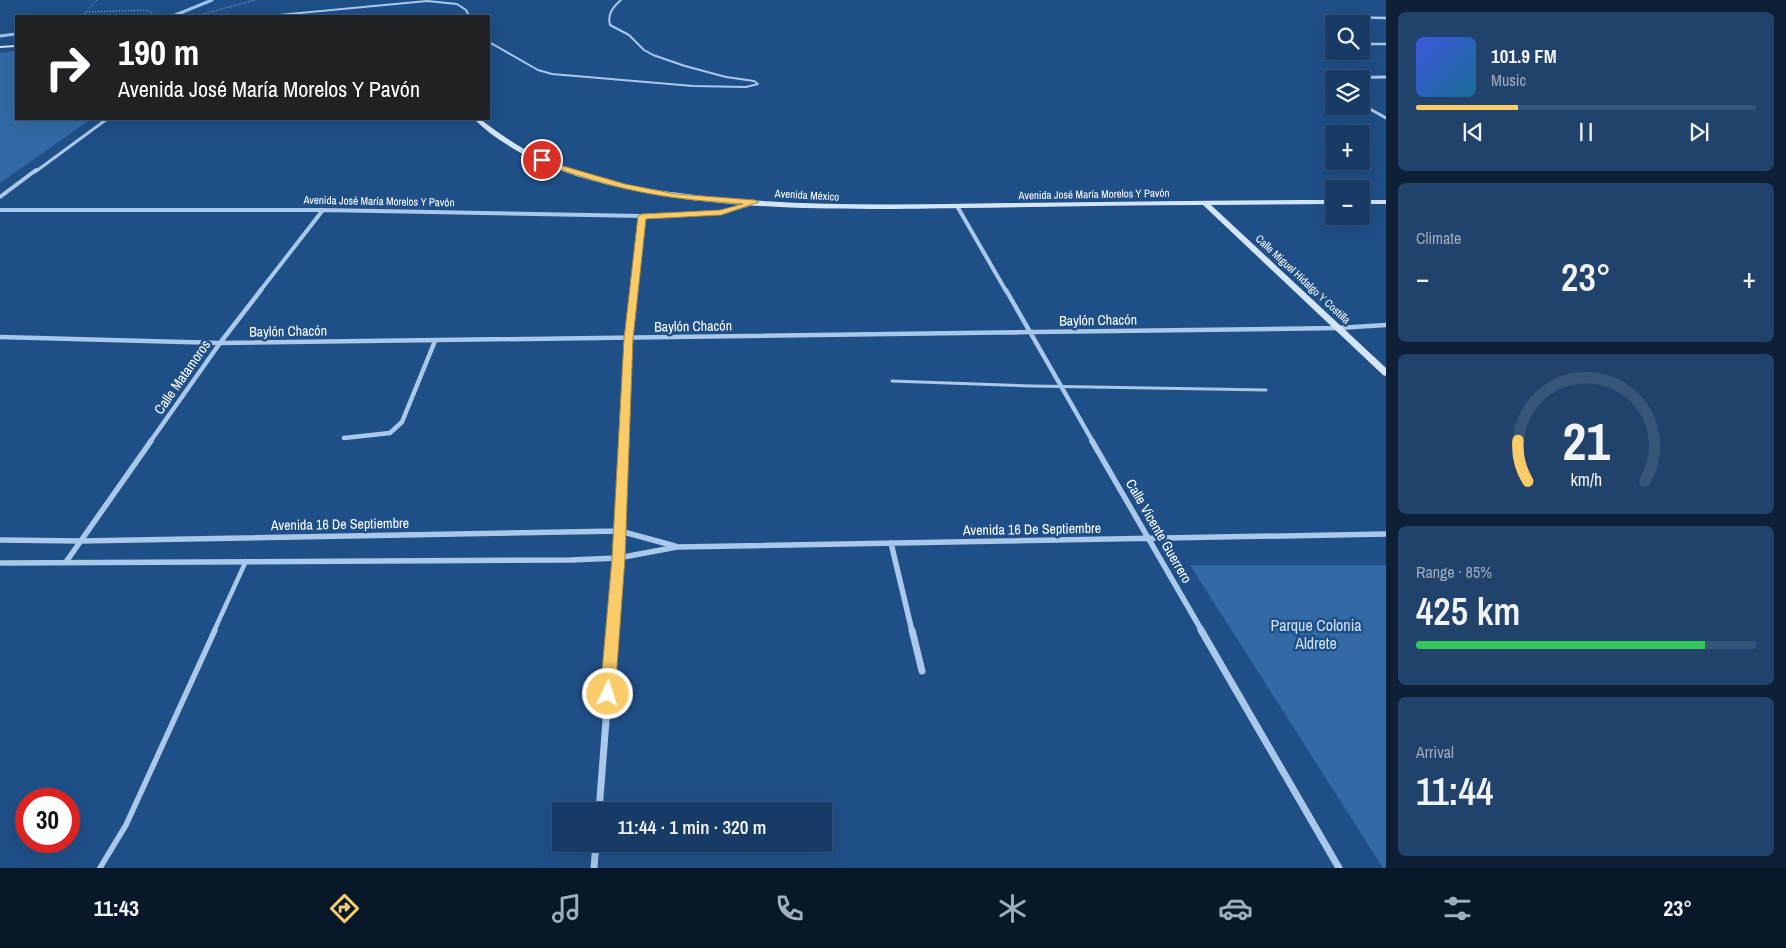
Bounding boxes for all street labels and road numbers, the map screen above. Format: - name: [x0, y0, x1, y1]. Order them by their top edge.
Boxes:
- street label: Avenida México: [773, 186, 840, 204]
- street label: Avenida José María Morelos Y Pavón: [1017, 186, 1170, 202]
- street label: Avenida José María Morelos Y Pavón: [302, 193, 455, 209]
- street label: Calle Miguel Hidalgo Y Costilla: [1253, 231, 1353, 327]
- street label: Baylón Chacón: [1059, 310, 1137, 330]
- street label: Baylón Chacón: [654, 316, 732, 336]
- street label: Baylón Chacón: [249, 321, 327, 341]
- street label: Calle Matamoros: [150, 336, 214, 418]
- street label: Calle Vicente Guerrero: [1122, 476, 1196, 586]
- street label: Avenida 16 De Septiembre: [270, 514, 409, 534]
- street label: Avenida 16 De Septiembre: [962, 519, 1101, 539]

